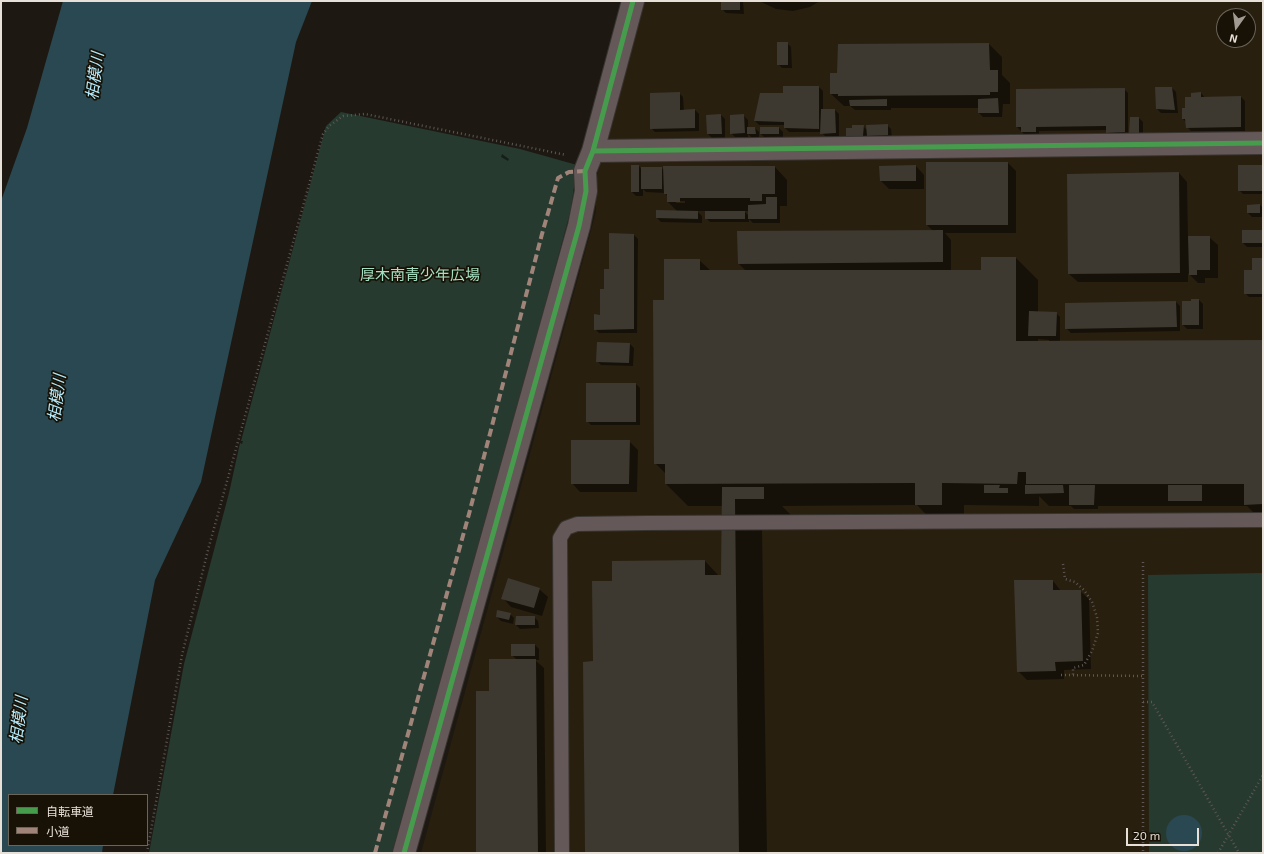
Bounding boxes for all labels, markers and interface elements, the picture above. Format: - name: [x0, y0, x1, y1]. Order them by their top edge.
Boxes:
- north arrow: [1216, 8, 1256, 48]
- text: N: [1228, 32, 1239, 46]
- water label: 相模川: [83, 51, 107, 101]
- park label: 厚木南青少年広場: [360, 266, 480, 284]
- water label: 相模川: [45, 373, 69, 423]
- water label: 相模川: [7, 695, 31, 745]
- legend: [8, 794, 148, 846]
- text: 自転車道: [46, 804, 94, 818]
- scale bar: [1128, 820, 1201, 846]
- text: 小道: [46, 824, 70, 838]
- text: 20 m: [1133, 828, 1160, 842]

